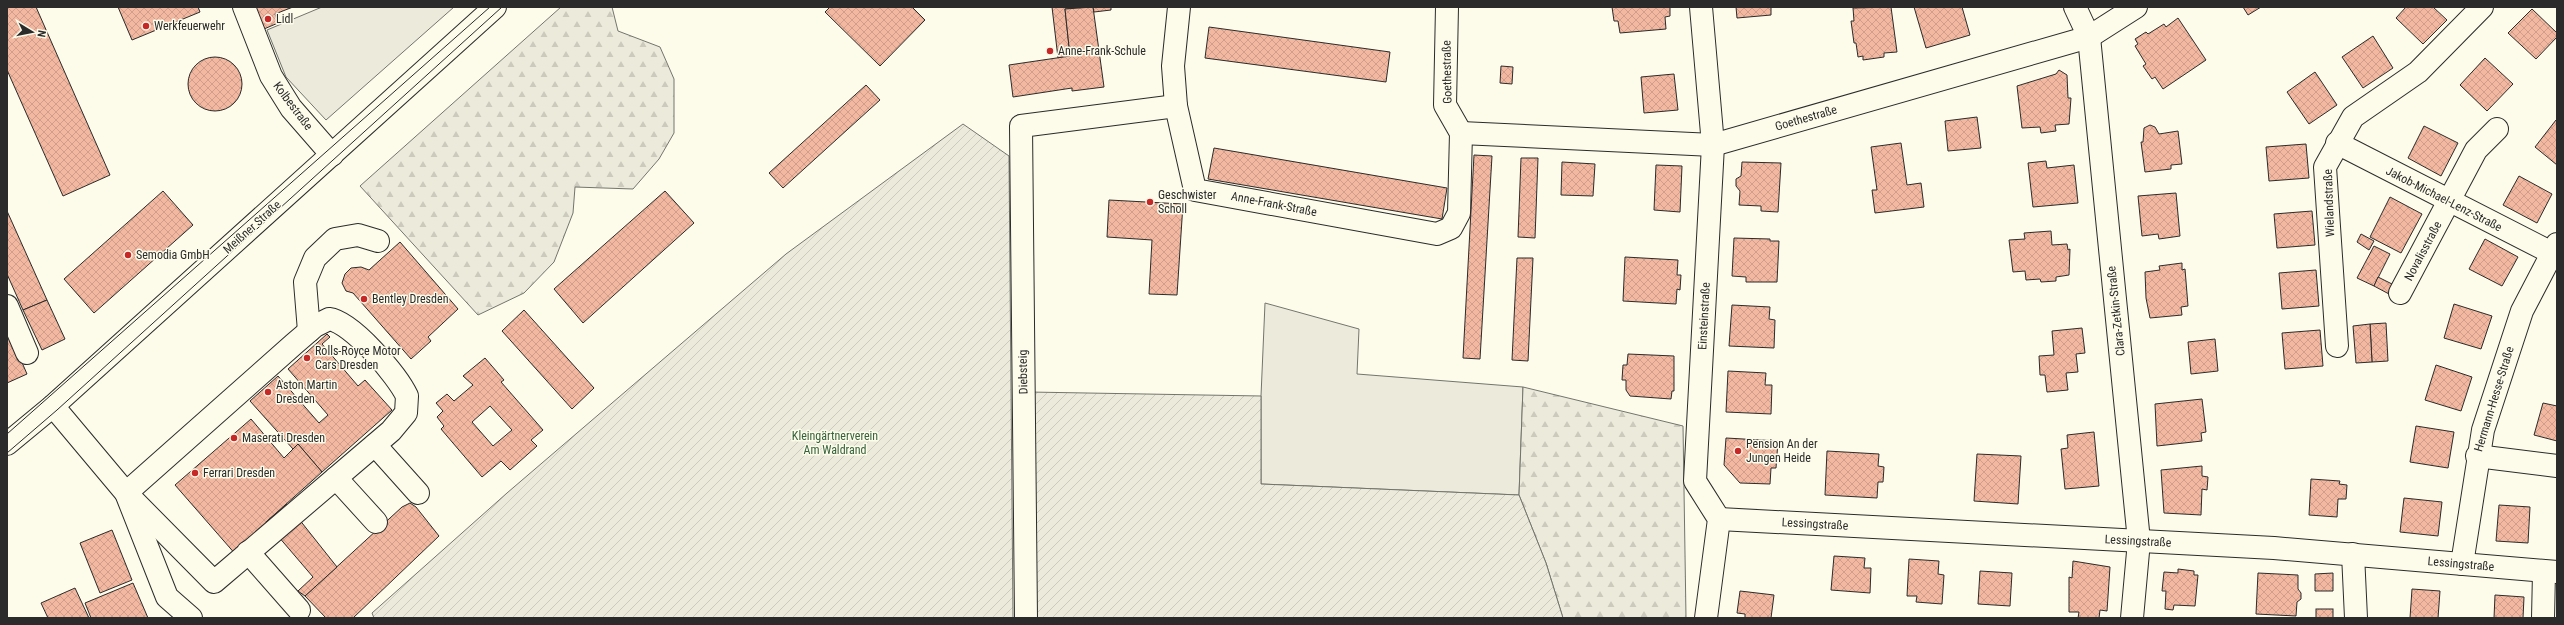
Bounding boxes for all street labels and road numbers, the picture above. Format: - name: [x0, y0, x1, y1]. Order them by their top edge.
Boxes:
- street label: Goethestraße: [1439, 40, 1455, 104]
- street label: Kolbestraße: [270, 79, 316, 133]
- street label: Goethestraße: [1773, 102, 1839, 134]
- street label: Jakob-Michael-Lenz-Straße: [2384, 164, 2505, 235]
- street label: Wielandstraße: [2321, 168, 2337, 237]
- street label: Anne-Frank-Straße: [1230, 189, 1318, 219]
- street label: Meißner Straße: [220, 197, 284, 256]
- street label: Novalisstraße: [2402, 219, 2445, 283]
- street label: Clara-Zetkin-Straße: [2104, 265, 2128, 357]
- street label: Einsteinstraße: [1695, 281, 1713, 350]
- street label: Hermann-Hesse-Straße: [2471, 344, 2517, 453]
- street label: Diebsteig: [1016, 350, 1030, 394]
- street label: Lessingstraße: [1781, 515, 1849, 533]
- street label: Lessingstraße: [2104, 532, 2172, 550]
- street label: Lessingstraße: [2427, 554, 2495, 574]

